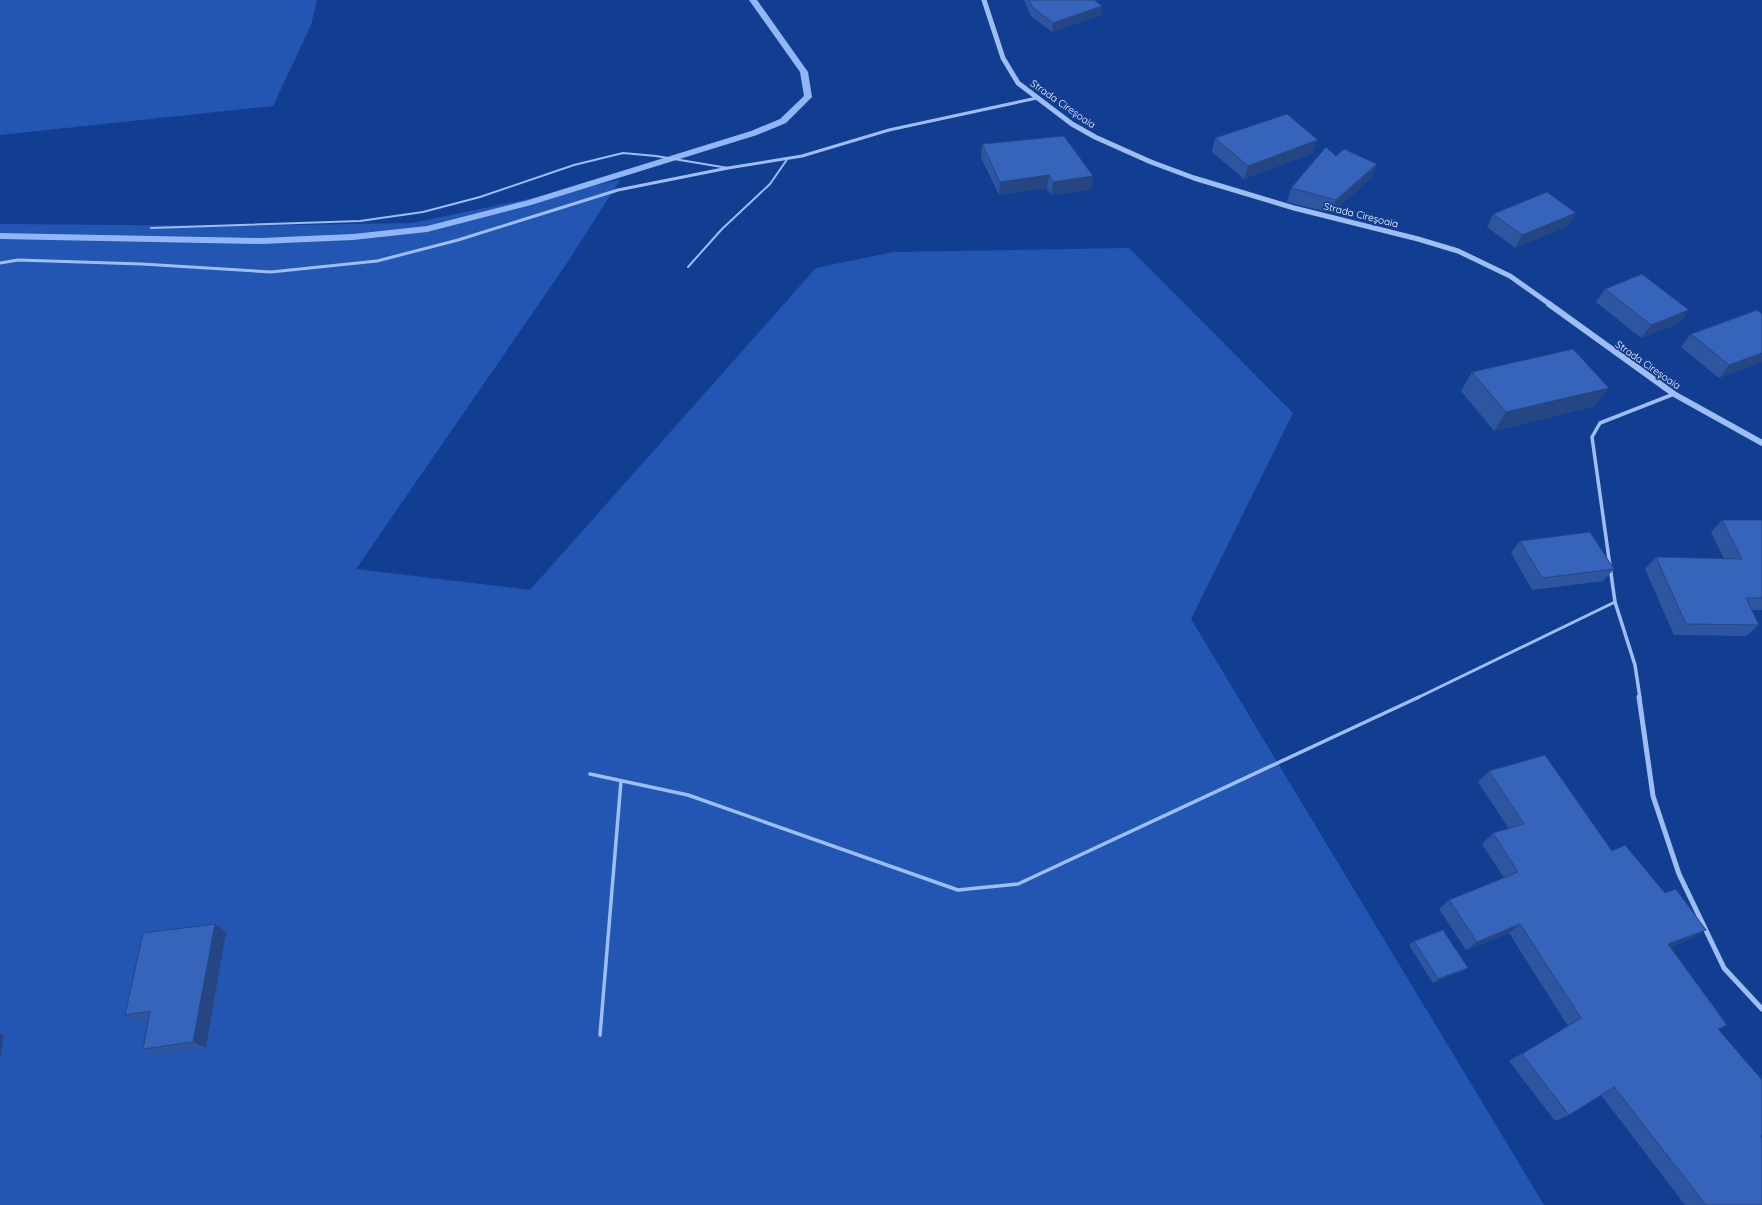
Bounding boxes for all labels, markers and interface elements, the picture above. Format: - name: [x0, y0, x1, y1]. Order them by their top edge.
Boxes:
- street label: Strada Cireșoaia: [1028, 77, 1098, 131]
- street label: Strada Cireșoaia: [1322, 199, 1400, 231]
- street label: Strada Cireșoaia: [1613, 338, 1683, 392]

